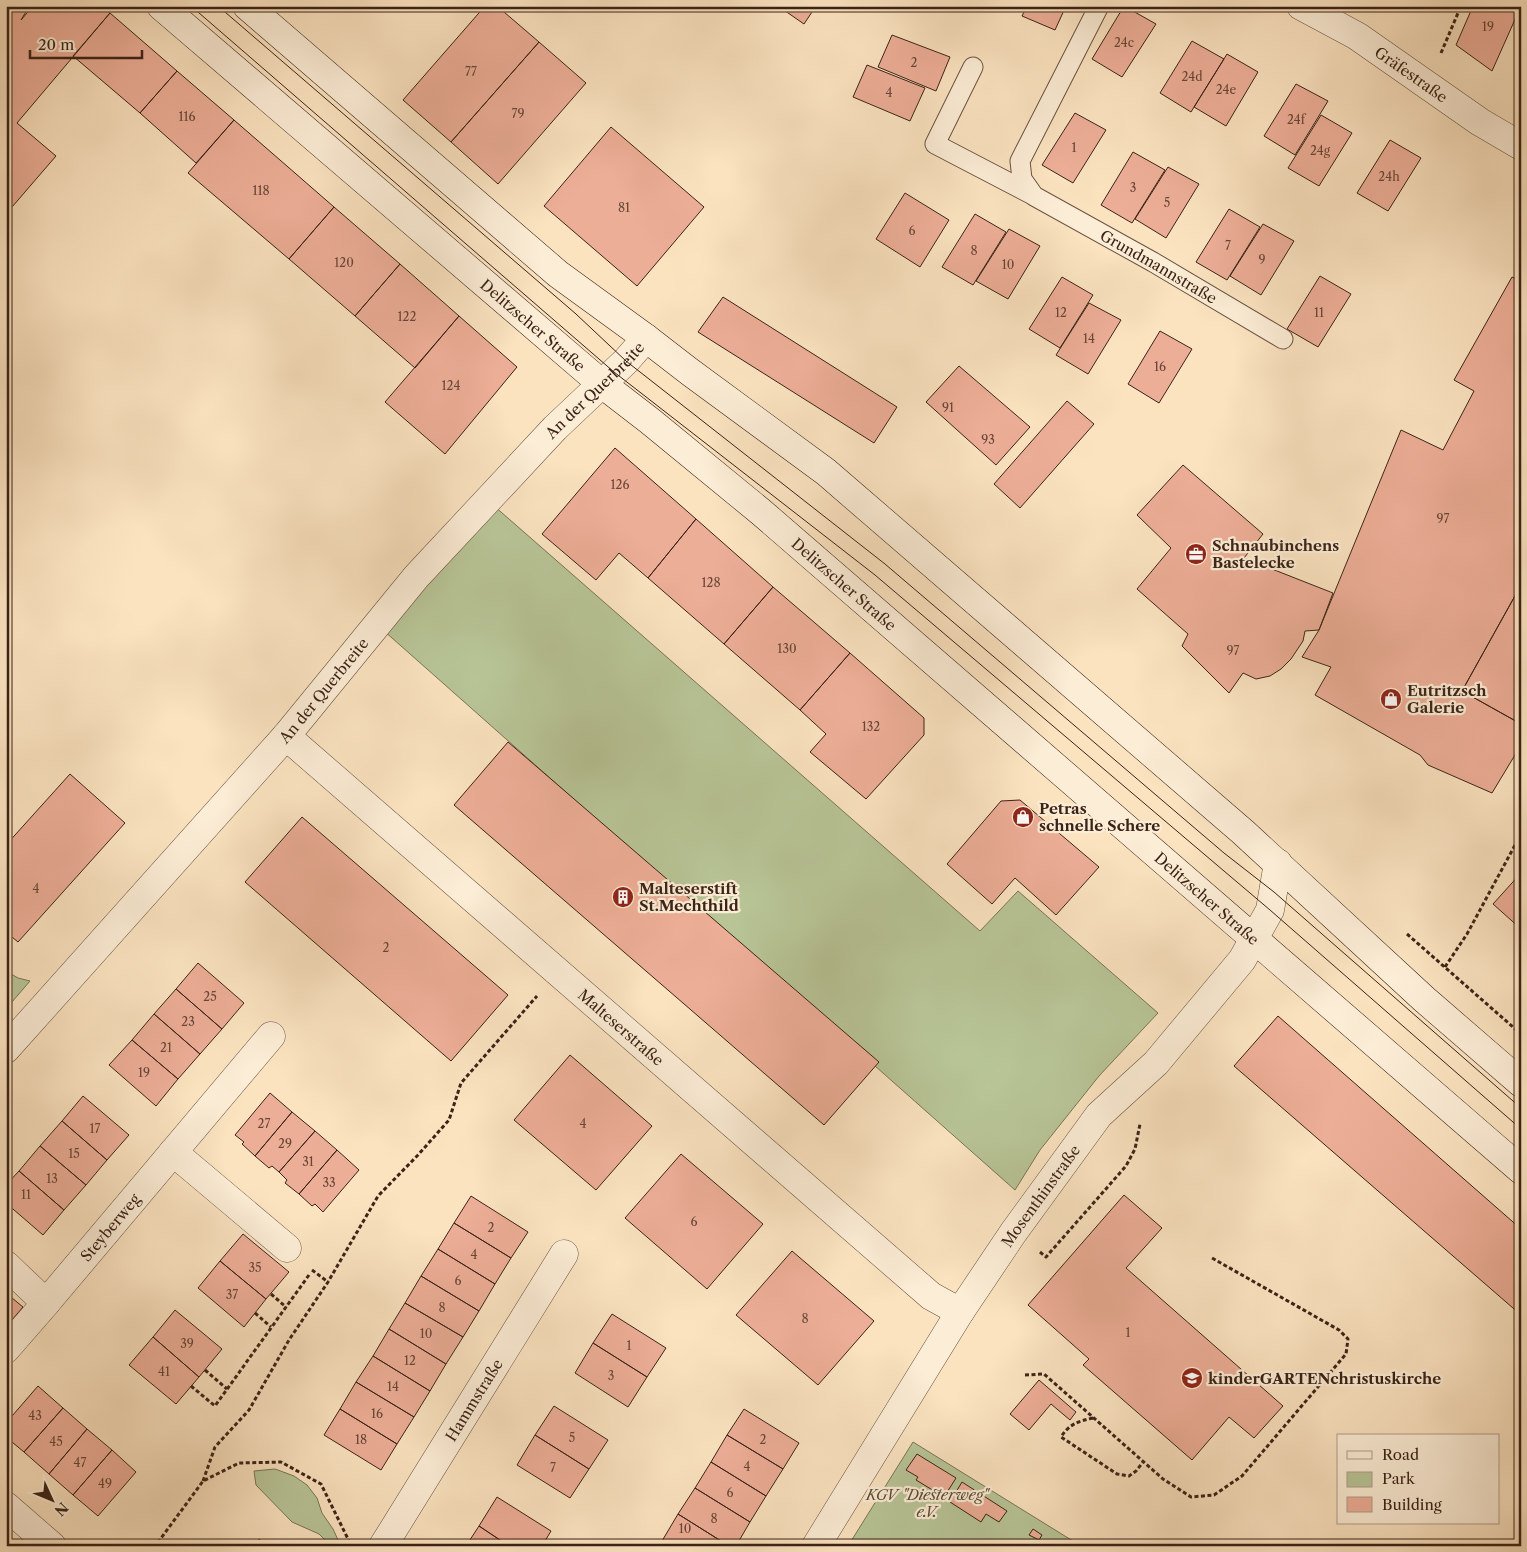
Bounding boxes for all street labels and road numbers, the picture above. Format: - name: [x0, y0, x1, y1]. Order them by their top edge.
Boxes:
- street label: Gräfestraße: [1371, 42, 1452, 106]
- street label: Grundmannstraße: [1097, 225, 1221, 307]
- street label: Delitzscher Straße: [477, 275, 589, 375]
- street label: An der Querbreite: [540, 338, 648, 443]
- street label: Delitzscher Straße: [788, 534, 900, 634]
- street label: An der Querbreite: [274, 634, 372, 748]
- street label: Delitzscher Straße: [1151, 848, 1263, 949]
- street label: Malteserstraße: [575, 985, 668, 1069]
- street label: Mosenthinstraße: [997, 1141, 1084, 1251]
- street label: Steyberweg: [76, 1189, 144, 1265]
- street label: Hammstraße: [441, 1355, 506, 1445]

